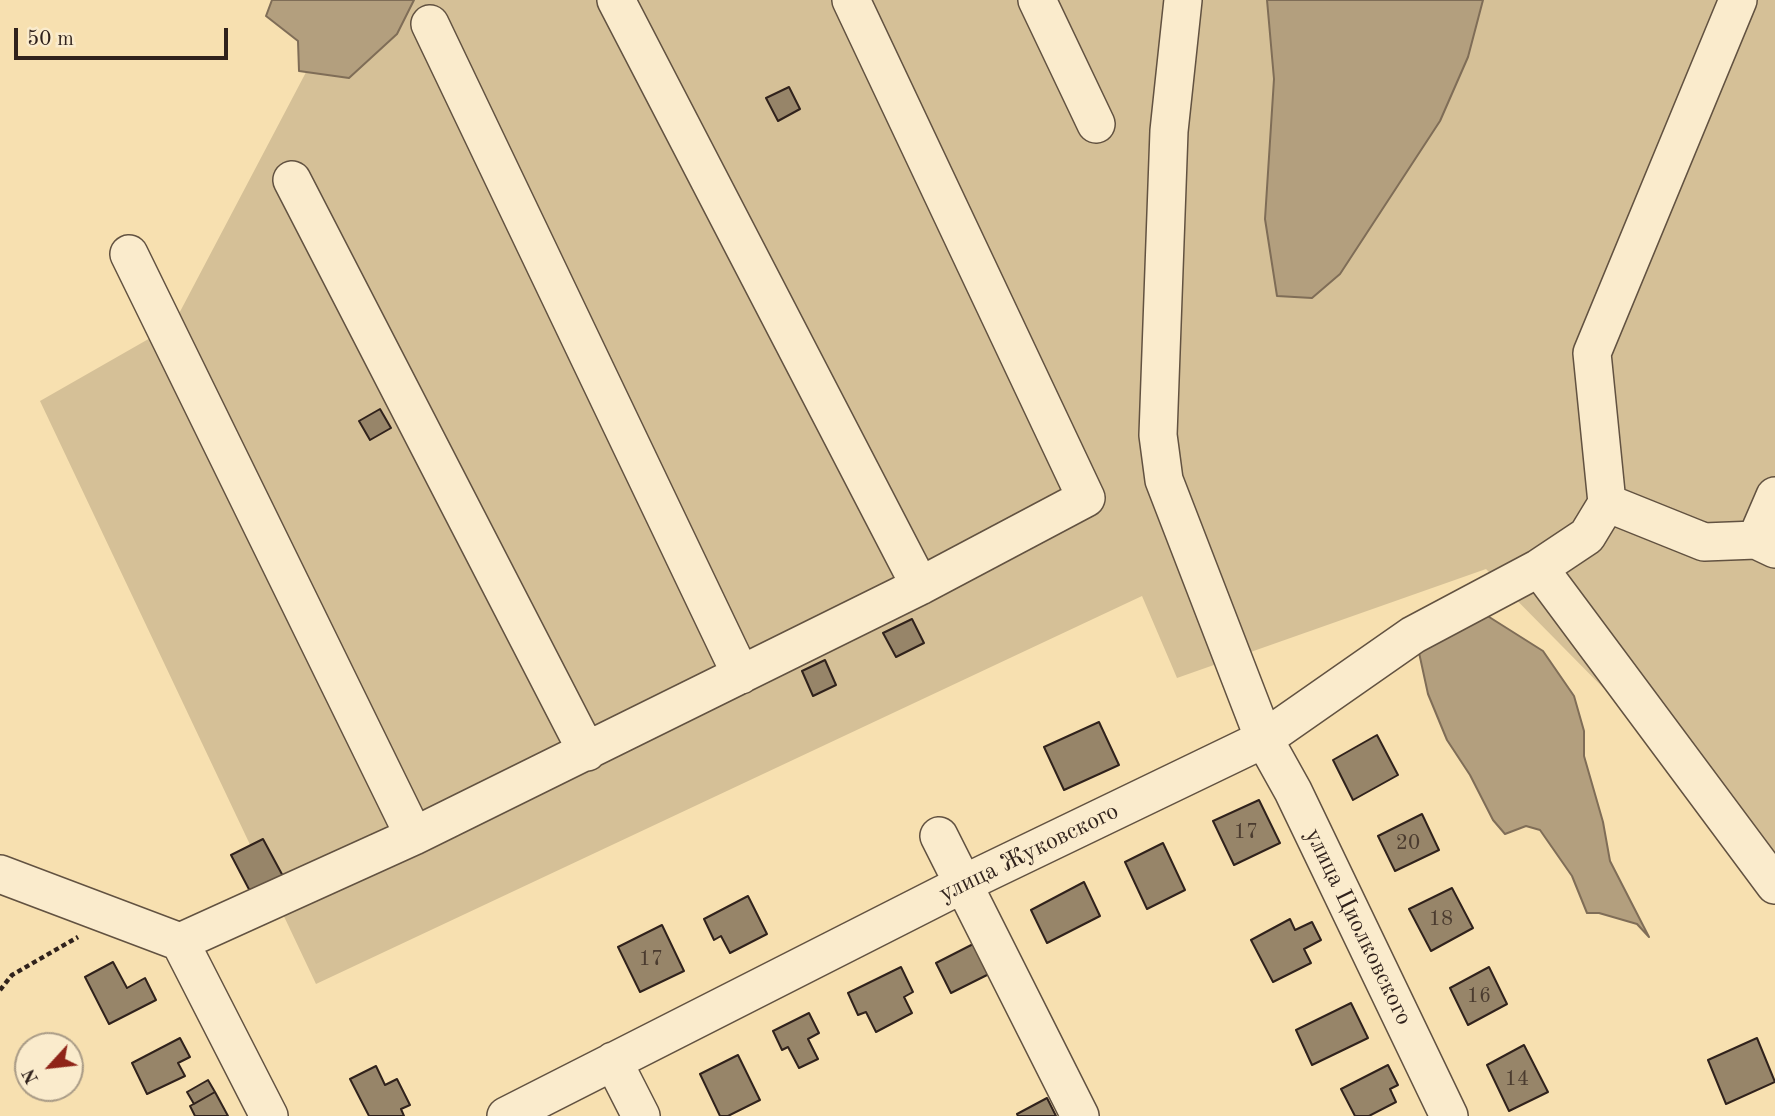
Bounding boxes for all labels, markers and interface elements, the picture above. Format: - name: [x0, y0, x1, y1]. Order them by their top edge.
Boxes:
- scale bar: [18, 14, 231, 58]
- text: 50 m: [27, 29, 74, 50]
- street label: улица Жуковского: [935, 797, 1123, 909]
- house number: 17: [1234, 819, 1258, 845]
- street label: улица Циолковского: [1298, 824, 1418, 1030]
- house number: 20: [1396, 830, 1420, 856]
- house number: 18: [1429, 906, 1453, 932]
- house number: 17: [639, 946, 663, 972]
- house number: 16: [1467, 983, 1491, 1009]
- north arrow: [14, 1032, 84, 1102]
- text: N: [20, 1065, 43, 1087]
- house number: 14: [1505, 1066, 1529, 1092]

